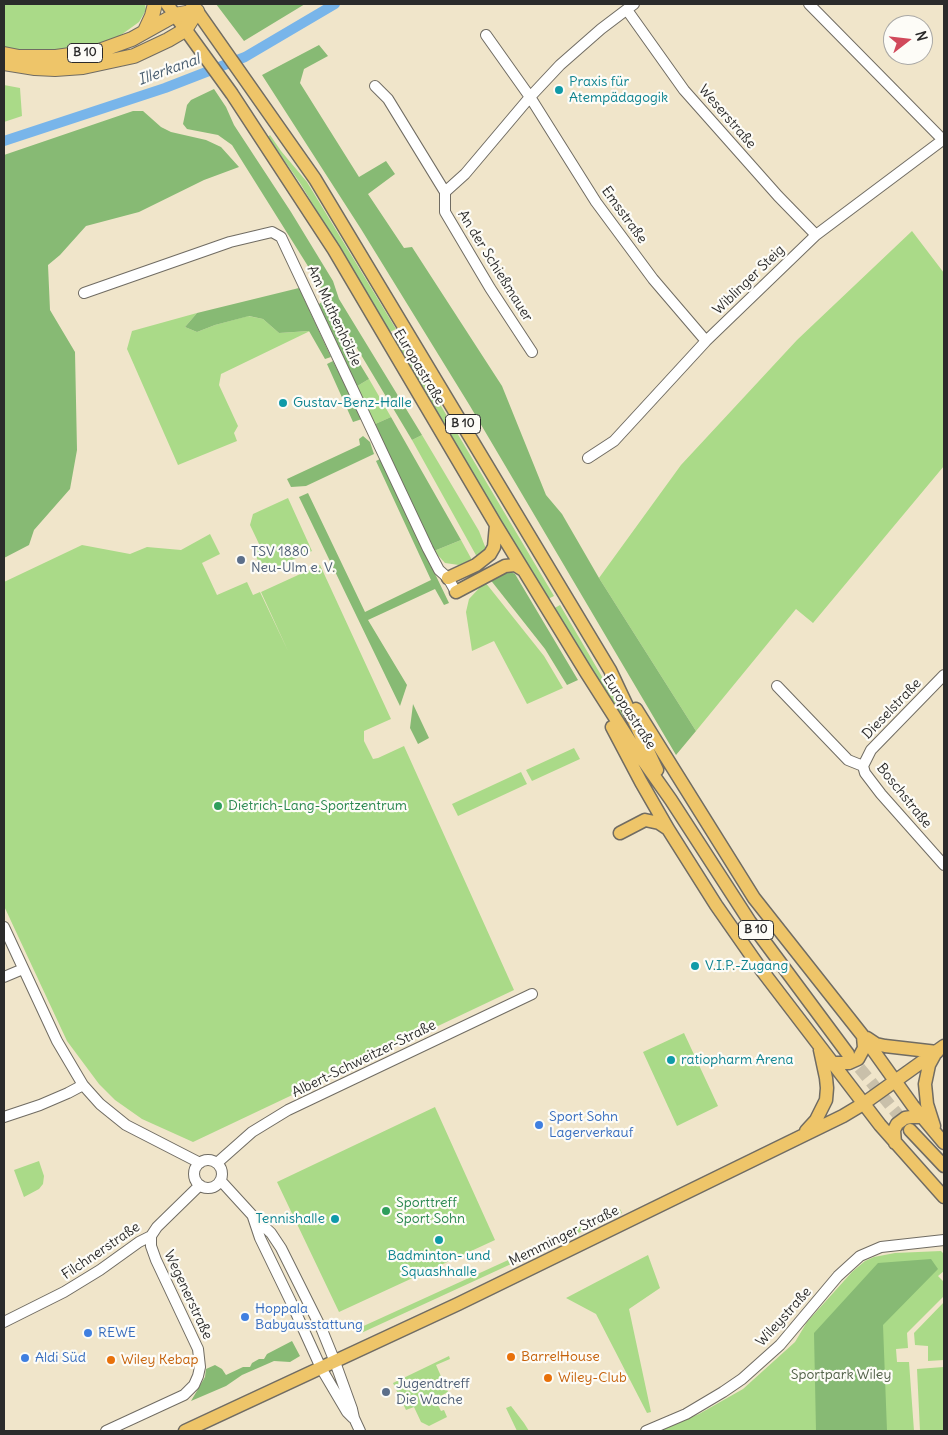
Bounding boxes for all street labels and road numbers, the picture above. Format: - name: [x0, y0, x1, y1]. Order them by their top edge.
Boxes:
- road number: B 10: [68, 44, 102, 62]
- street label: Weserstraße: [695, 82, 759, 152]
- street label: Emsstraße: [598, 183, 650, 247]
- street label: An der Schießmauer: [454, 207, 536, 325]
- street label: Wiblinger Steig: [710, 242, 788, 318]
- street label: Am Muthenhölzle: [303, 263, 365, 369]
- street label: Europastraße: [390, 326, 448, 408]
- road number: B 10: [446, 414, 480, 434]
- street label: Europastraße: [599, 672, 659, 752]
- street label: Dieselstraße: [859, 675, 925, 743]
- street label: Boschstraße: [873, 760, 935, 832]
- road number: B 10: [738, 920, 774, 940]
- street label: Albert-Schweitzer-Straße: [289, 1017, 439, 1101]
- street label: Memminger Straße: [506, 1202, 622, 1270]
- street label: Filchnerstraße: [59, 1219, 143, 1283]
- street label: Wegenerstraße: [160, 1248, 216, 1342]
- street label: Wileystraße: [753, 1284, 815, 1350]

